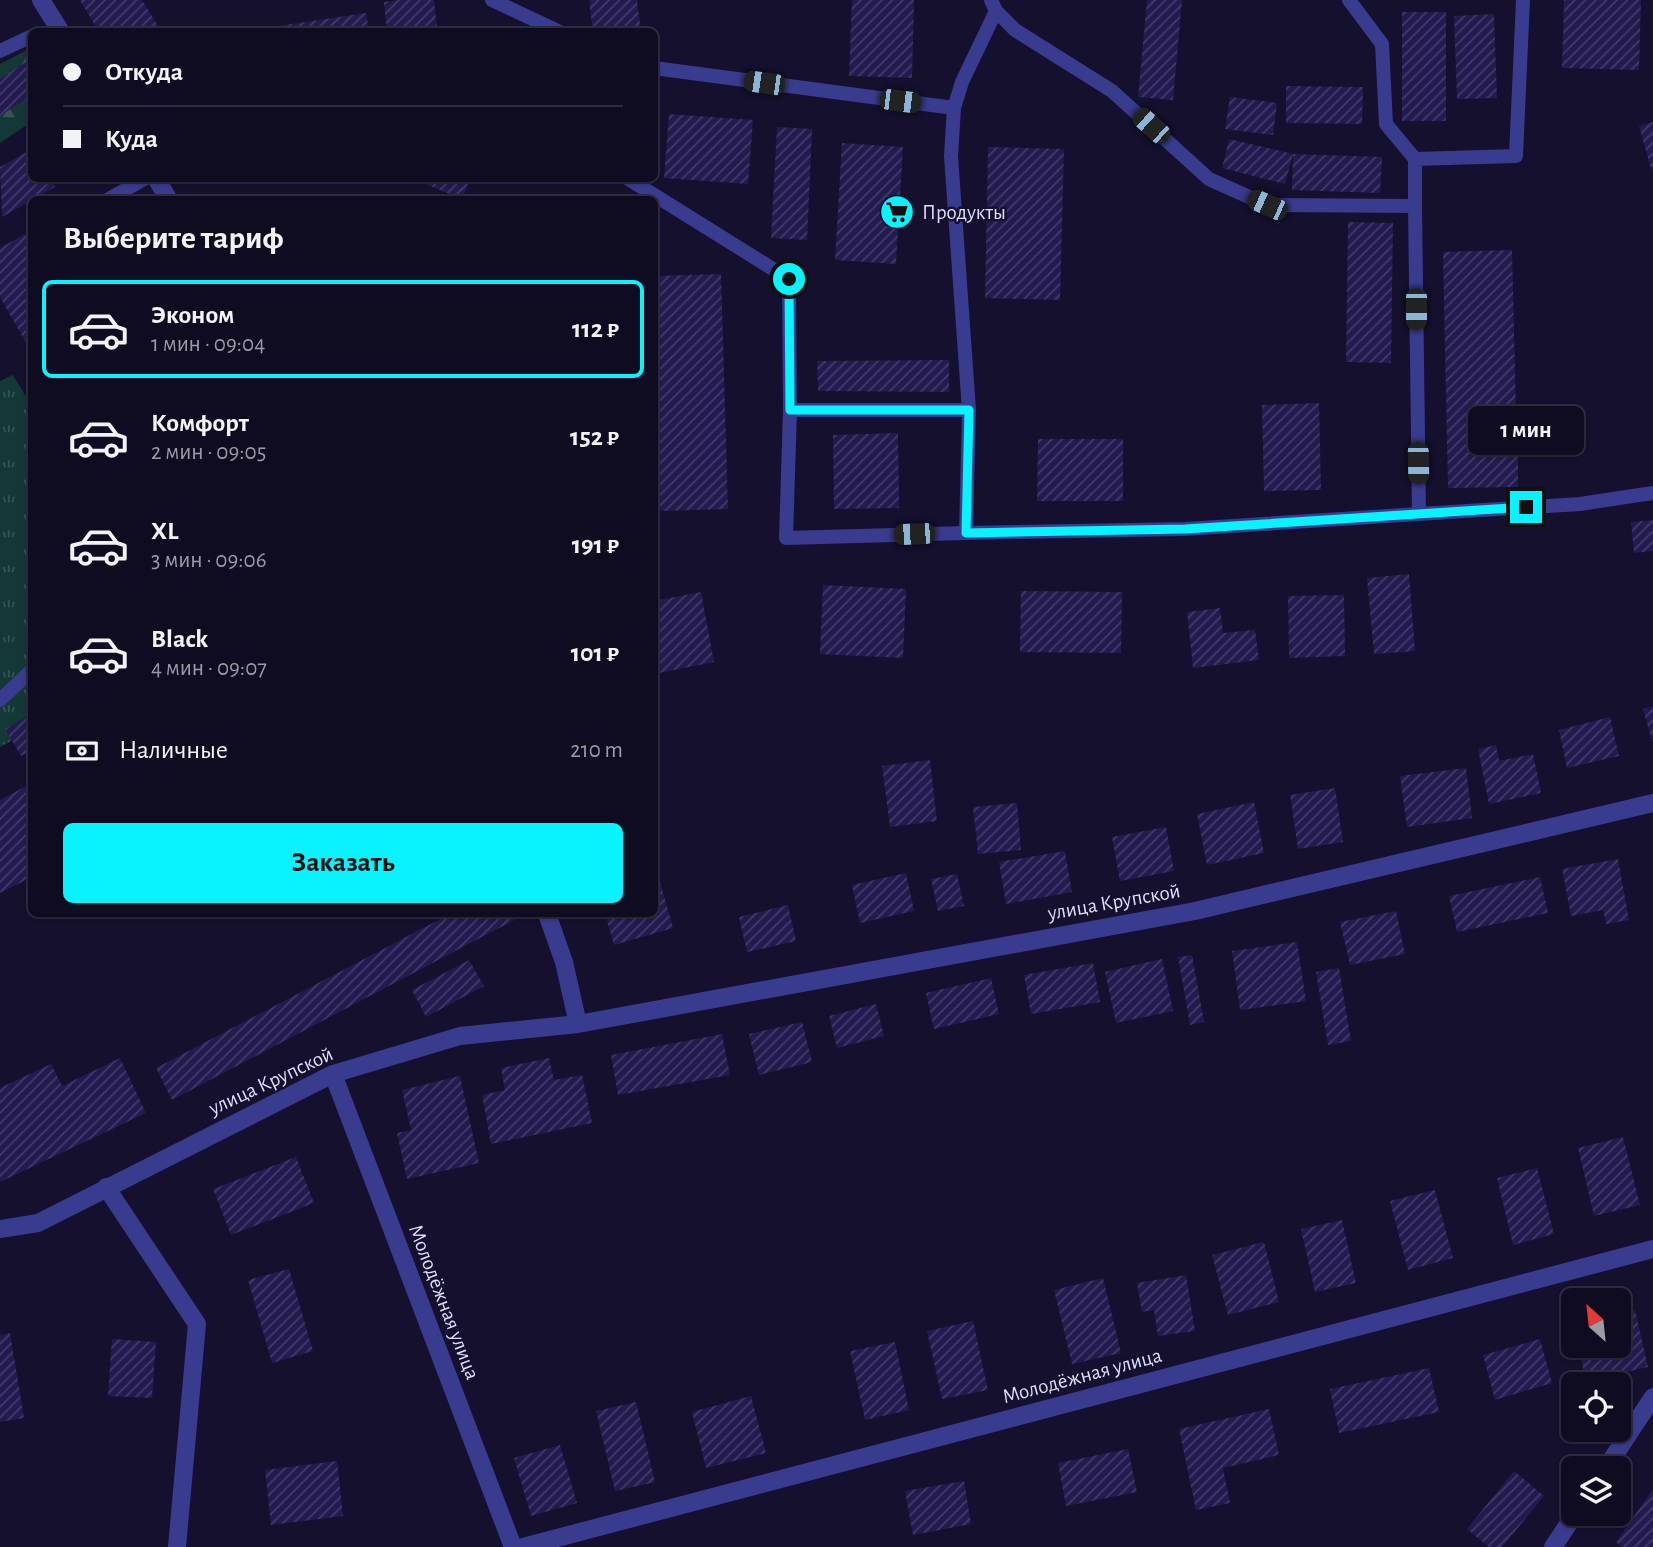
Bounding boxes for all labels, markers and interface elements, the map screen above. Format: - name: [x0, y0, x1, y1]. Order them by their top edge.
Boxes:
- text: Откуда: [105, 59, 183, 85]
- car: [742, 70, 787, 96]
- car: [878, 88, 923, 114]
- car: [1129, 104, 1174, 148]
- text: Куда: [105, 126, 158, 152]
- car: [1244, 187, 1291, 223]
- supermarket icon: Продукты: [878, 193, 916, 231]
- place label: Продукты: [922, 202, 1006, 223]
- text: Выберите тариф: [63, 222, 284, 254]
- route start: [773, 263, 805, 295]
- car: [1406, 288, 1427, 330]
- icon: car: [67, 298, 130, 361]
- text: Эконом: [151, 302, 234, 328]
- text: 112 ₽: [572, 316, 619, 342]
- text: 1 мин · 09:04: [151, 333, 265, 356]
- icon: car: [67, 406, 130, 469]
- callout: 1 мин: [1468, 406, 1584, 454]
- text: Комфорт: [151, 410, 249, 436]
- text: 1 мин: [1500, 419, 1552, 442]
- text: 152 ₽: [570, 424, 619, 450]
- text: 2 мин · 09:05: [151, 441, 266, 464]
- car: [1408, 442, 1429, 484]
- route end: [1510, 491, 1542, 523]
- icon: car: [67, 514, 130, 577]
- text: XL: [151, 518, 178, 544]
- car: [893, 523, 936, 545]
- text: 191 ₽: [572, 532, 619, 558]
- text: 3 мин · 09:06: [151, 549, 267, 572]
- icon: car: [67, 622, 130, 685]
- text: Black: [151, 626, 208, 652]
- text: 101 ₽: [571, 640, 619, 666]
- text: 4 мин · 09:07: [151, 657, 267, 680]
- icon: cash: [63, 732, 101, 770]
- text: Наличные: [119, 737, 228, 763]
- text: 210 m: [570, 739, 623, 762]
- button: Заказать: [63, 823, 623, 903]
- street label: улица Крупской: [1045, 880, 1182, 924]
- street label: улица Крупской: [205, 1043, 336, 1119]
- street label: Молодёжная улица: [405, 1222, 483, 1383]
- north arrow: [1561, 1288, 1631, 1358]
- map controls: [1561, 1288, 1631, 1526]
- street label: Молодёжная улица: [1000, 1345, 1164, 1407]
- button: locate: [1561, 1372, 1631, 1442]
- button: layers: [1561, 1456, 1631, 1526]

